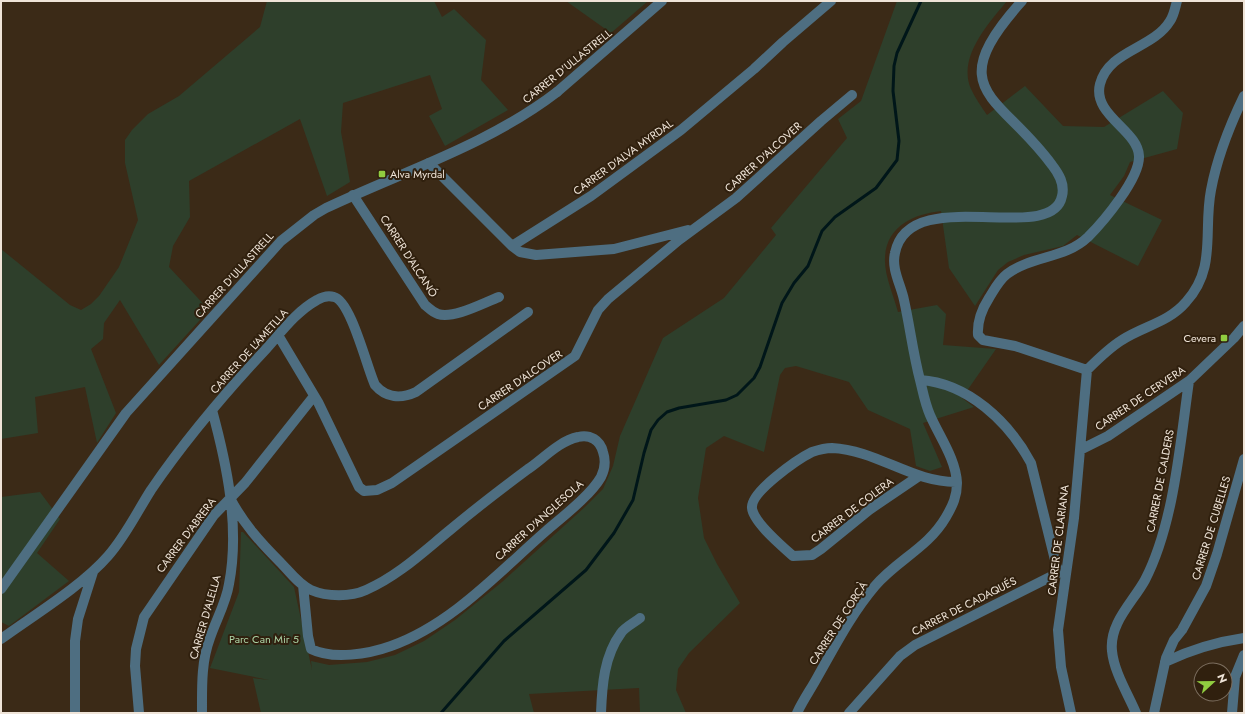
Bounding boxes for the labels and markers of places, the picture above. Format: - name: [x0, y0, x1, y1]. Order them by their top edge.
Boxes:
- place label: Alva Myrdal: [390, 166, 445, 182]
- marker: Alva Myrdal: [377, 169, 387, 179]
- place label: Cevera: [1184, 330, 1216, 346]
- marker: Cevera: [1219, 333, 1229, 343]

